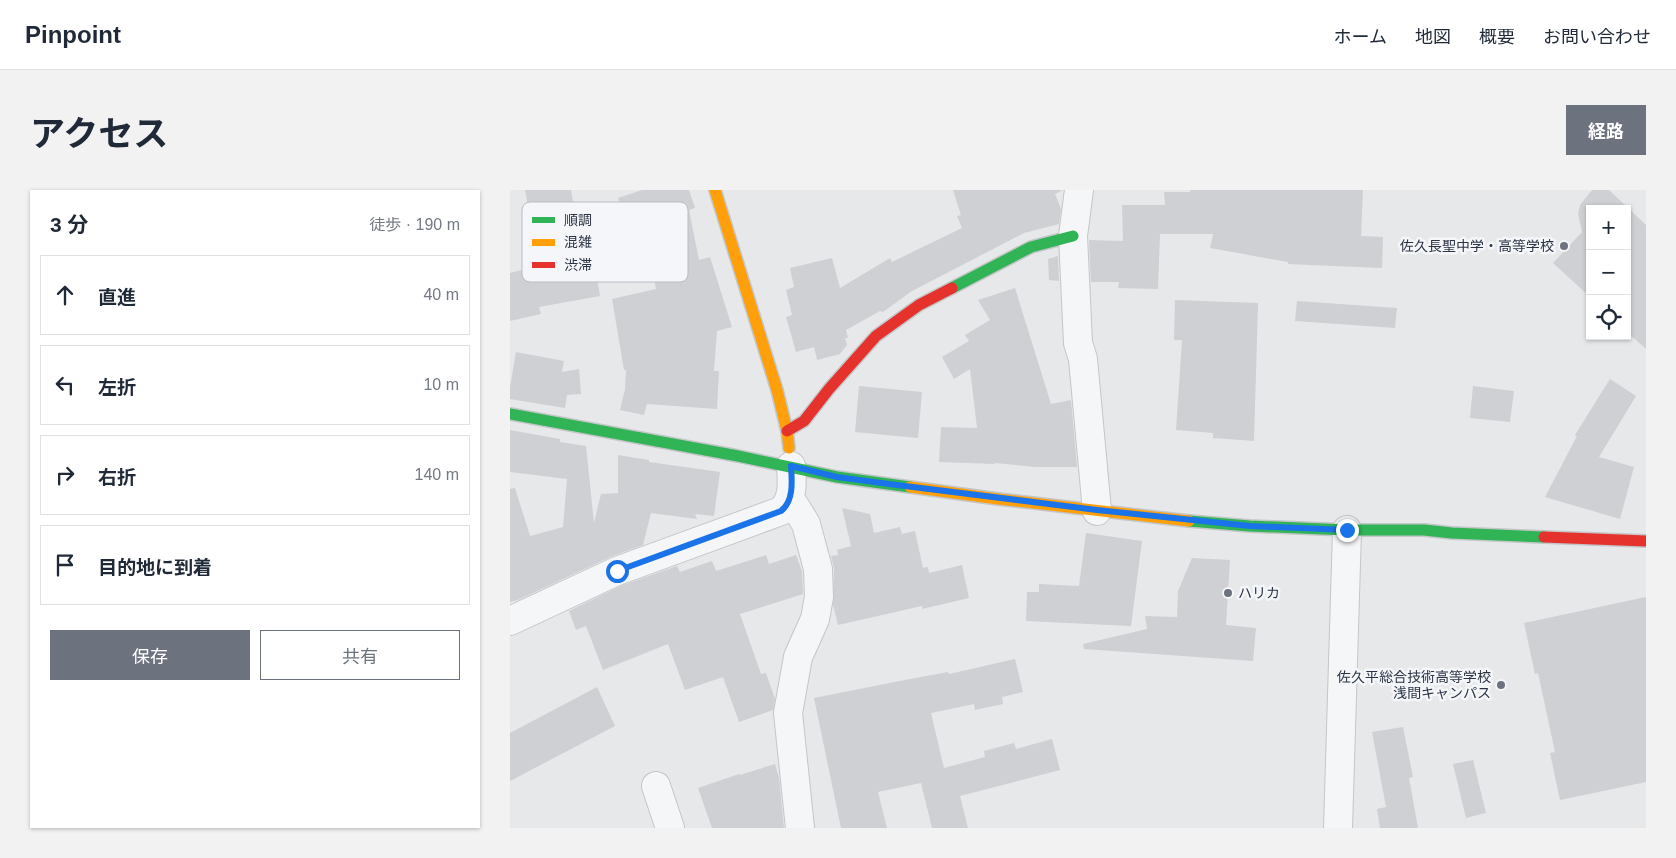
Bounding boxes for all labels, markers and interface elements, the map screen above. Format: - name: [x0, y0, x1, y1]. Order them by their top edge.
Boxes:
- text: Pinpoint: [25, 21, 121, 48]
- text: ホーム: [1334, 27, 1387, 47]
- text: 地図: [1415, 27, 1451, 47]
- text: 概要: [1479, 27, 1515, 47]
- text: お問い合わせ: [1543, 27, 1651, 47]
- button: 経路: [1566, 105, 1646, 155]
- text: アクセス: [30, 114, 168, 153]
- legend: [522, 202, 688, 282]
- map controls: [1586, 205, 1631, 340]
- button: +: [1586, 205, 1631, 250]
- text: 順調: [564, 212, 592, 228]
- text: 3 分: [50, 213, 89, 236]
- text: 徒歩 · 190 m: [369, 216, 460, 233]
- text: 混雑: [564, 234, 592, 250]
- place label: 佐久長聖中学・高等学校: [1400, 238, 1554, 254]
- marker: 佐久長聖中学・高等学校: [1558, 240, 1570, 252]
- button: −: [1586, 250, 1631, 295]
- text: 渋滞: [564, 257, 592, 273]
- icon: ahead: [51, 281, 79, 309]
- text: 40 m: [423, 286, 459, 303]
- text: 直進: [98, 287, 136, 308]
- button: locate: [1586, 295, 1631, 340]
- icon: left: [51, 371, 79, 399]
- text: 10 m: [423, 376, 459, 393]
- text: 左折: [98, 377, 136, 398]
- icon: right: [51, 461, 79, 489]
- text: 140 m: [415, 466, 459, 483]
- text: 右折: [98, 467, 136, 488]
- route end: [1336, 519, 1359, 542]
- icon: arrive: [51, 551, 79, 579]
- text: 目的地に到着: [98, 557, 212, 578]
- route start: [606, 560, 629, 583]
- place label: ハリカ: [1238, 585, 1280, 601]
- marker: ハリカ: [1222, 587, 1234, 599]
- button: 保存: [50, 630, 250, 680]
- button: 共有: [260, 630, 460, 680]
- place label: 佐久平総合技術高等学校 浅間キャンパス: [1337, 669, 1491, 701]
- marker: 佐久平総合技術高等学校 浅間キャンパス: [1495, 679, 1507, 691]

